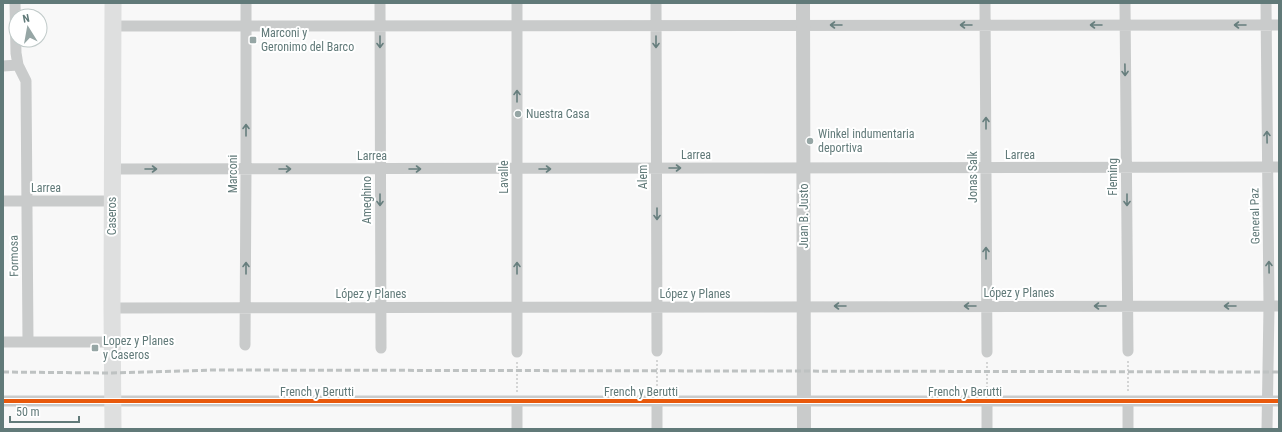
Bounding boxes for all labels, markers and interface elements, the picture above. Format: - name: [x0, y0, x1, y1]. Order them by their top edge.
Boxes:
- north arrow: [8, 8, 48, 48]
- text: N: [22, 12, 31, 26]
- one-way arrow: [830, 21, 843, 29]
- one-way arrow: [960, 21, 973, 29]
- one-way arrow: [1090, 21, 1103, 29]
- one-way arrow: [1234, 21, 1247, 29]
- place label: Marconi y Geronimo del Barco: [261, 26, 354, 54]
- marker: Marconi y Geronimo del Barco: [248, 35, 258, 45]
- one-way arrow: [376, 35, 384, 48]
- one-way arrow: [652, 35, 660, 48]
- one-way arrow: [1122, 63, 1129, 76]
- one-way arrow: [513, 90, 521, 103]
- place label: Nuestra Casa: [526, 107, 590, 121]
- marker: Nuestra Casa: [513, 109, 523, 119]
- one-way arrow: [982, 117, 990, 130]
- one-way arrow: [242, 124, 250, 137]
- place label: Winkel indumentaria deportiva: [818, 127, 915, 155]
- one-way arrow: [1264, 131, 1271, 144]
- marker: Winkel indumentaria deportiva: [805, 136, 815, 146]
- street label: Larrea: [681, 148, 711, 162]
- street label: Larrea: [1005, 148, 1035, 162]
- street label: Larrea: [357, 149, 387, 163]
- street label: Jonas Salk: [966, 151, 980, 203]
- street label: Marconi: [226, 155, 240, 193]
- street label: Fleming: [1106, 158, 1120, 196]
- street label: Lavalle: [497, 160, 511, 194]
- one-way arrow: [668, 164, 681, 172]
- one-way arrow: [144, 165, 157, 173]
- one-way arrow: [278, 165, 291, 173]
- one-way arrow: [408, 165, 421, 173]
- one-way arrow: [538, 165, 551, 173]
- street label: Alem: [636, 165, 650, 189]
- street label: Ameghino: [360, 176, 374, 224]
- street label: Larrea: [31, 181, 61, 195]
- street label: Juan B. Justo: [797, 184, 811, 248]
- street label: General Paz: [1248, 188, 1262, 244]
- one-way arrow: [376, 193, 384, 206]
- one-way arrow: [1123, 193, 1131, 206]
- street label: Caseros: [105, 197, 119, 235]
- one-way arrow: [653, 207, 661, 220]
- street label: Formosa: [7, 235, 21, 277]
- one-way arrow: [982, 247, 990, 260]
- one-way arrow: [1265, 261, 1273, 274]
- one-way arrow: [242, 262, 250, 275]
- one-way arrow: [513, 262, 521, 275]
- street label: López y Planes: [983, 286, 1055, 300]
- street label: López y Planes: [335, 287, 407, 301]
- street label: López y Planes: [659, 287, 731, 301]
- one-way arrow: [834, 302, 847, 310]
- one-way arrow: [964, 302, 977, 310]
- one-way arrow: [1094, 302, 1107, 310]
- one-way arrow: [1224, 302, 1237, 310]
- place label: Lopez y Planes y Caseros: [103, 334, 174, 362]
- marker: Lopez y Planes y Caseros: [90, 343, 100, 353]
- street label: French y Berutti: [280, 385, 354, 399]
- street label: French y Berutti: [604, 385, 678, 399]
- street label: French y Berutti: [928, 385, 1002, 399]
- scale bar: [10, 398, 79, 424]
- text: 50 m: [16, 405, 40, 419]

